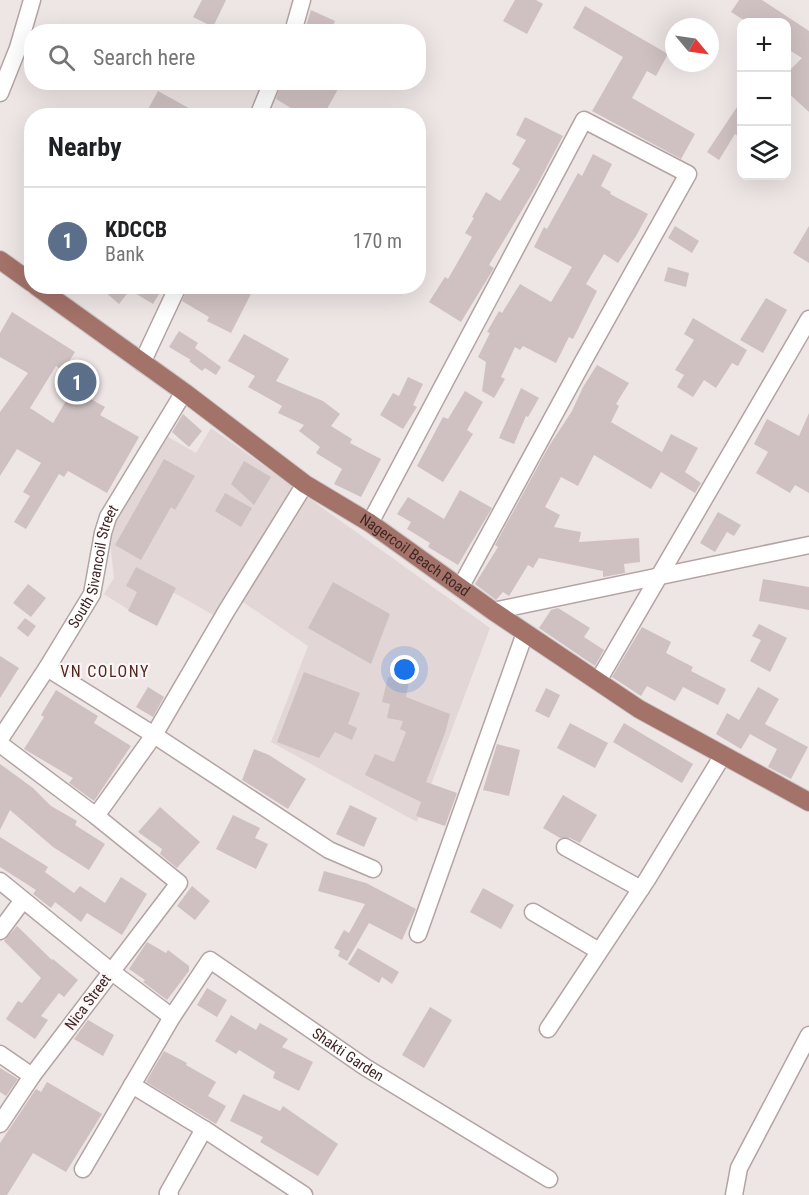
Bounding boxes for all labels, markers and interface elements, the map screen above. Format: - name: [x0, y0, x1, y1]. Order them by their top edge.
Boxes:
- north arrow: [665, 18, 719, 72]
- map controls: [737, 18, 791, 180]
- button: +: [737, 18, 791, 72]
- search box: [24, 24, 426, 90]
- icon: search: [45, 41, 78, 74]
- text: Search here: [93, 45, 195, 70]
- button: −: [737, 72, 791, 126]
- button: layers: [737, 126, 791, 180]
- text: Nearby: [48, 132, 122, 162]
- text: KDCCB: [105, 217, 167, 242]
- text: 1: [62, 229, 73, 253]
- text: 170 m: [353, 229, 402, 253]
- text: Bank: [105, 242, 144, 266]
- pin: 1: [58, 360, 97, 404]
- street label: South Sivancoil Street: [64, 502, 122, 632]
- street label: Nagercoil Beach Road: [357, 510, 473, 600]
- your location: [390, 655, 419, 684]
- district label: VN COLONY: [60, 662, 150, 681]
- street label: Nica Street: [61, 970, 115, 1034]
- street label: Shakti Garden: [309, 1024, 387, 1085]

